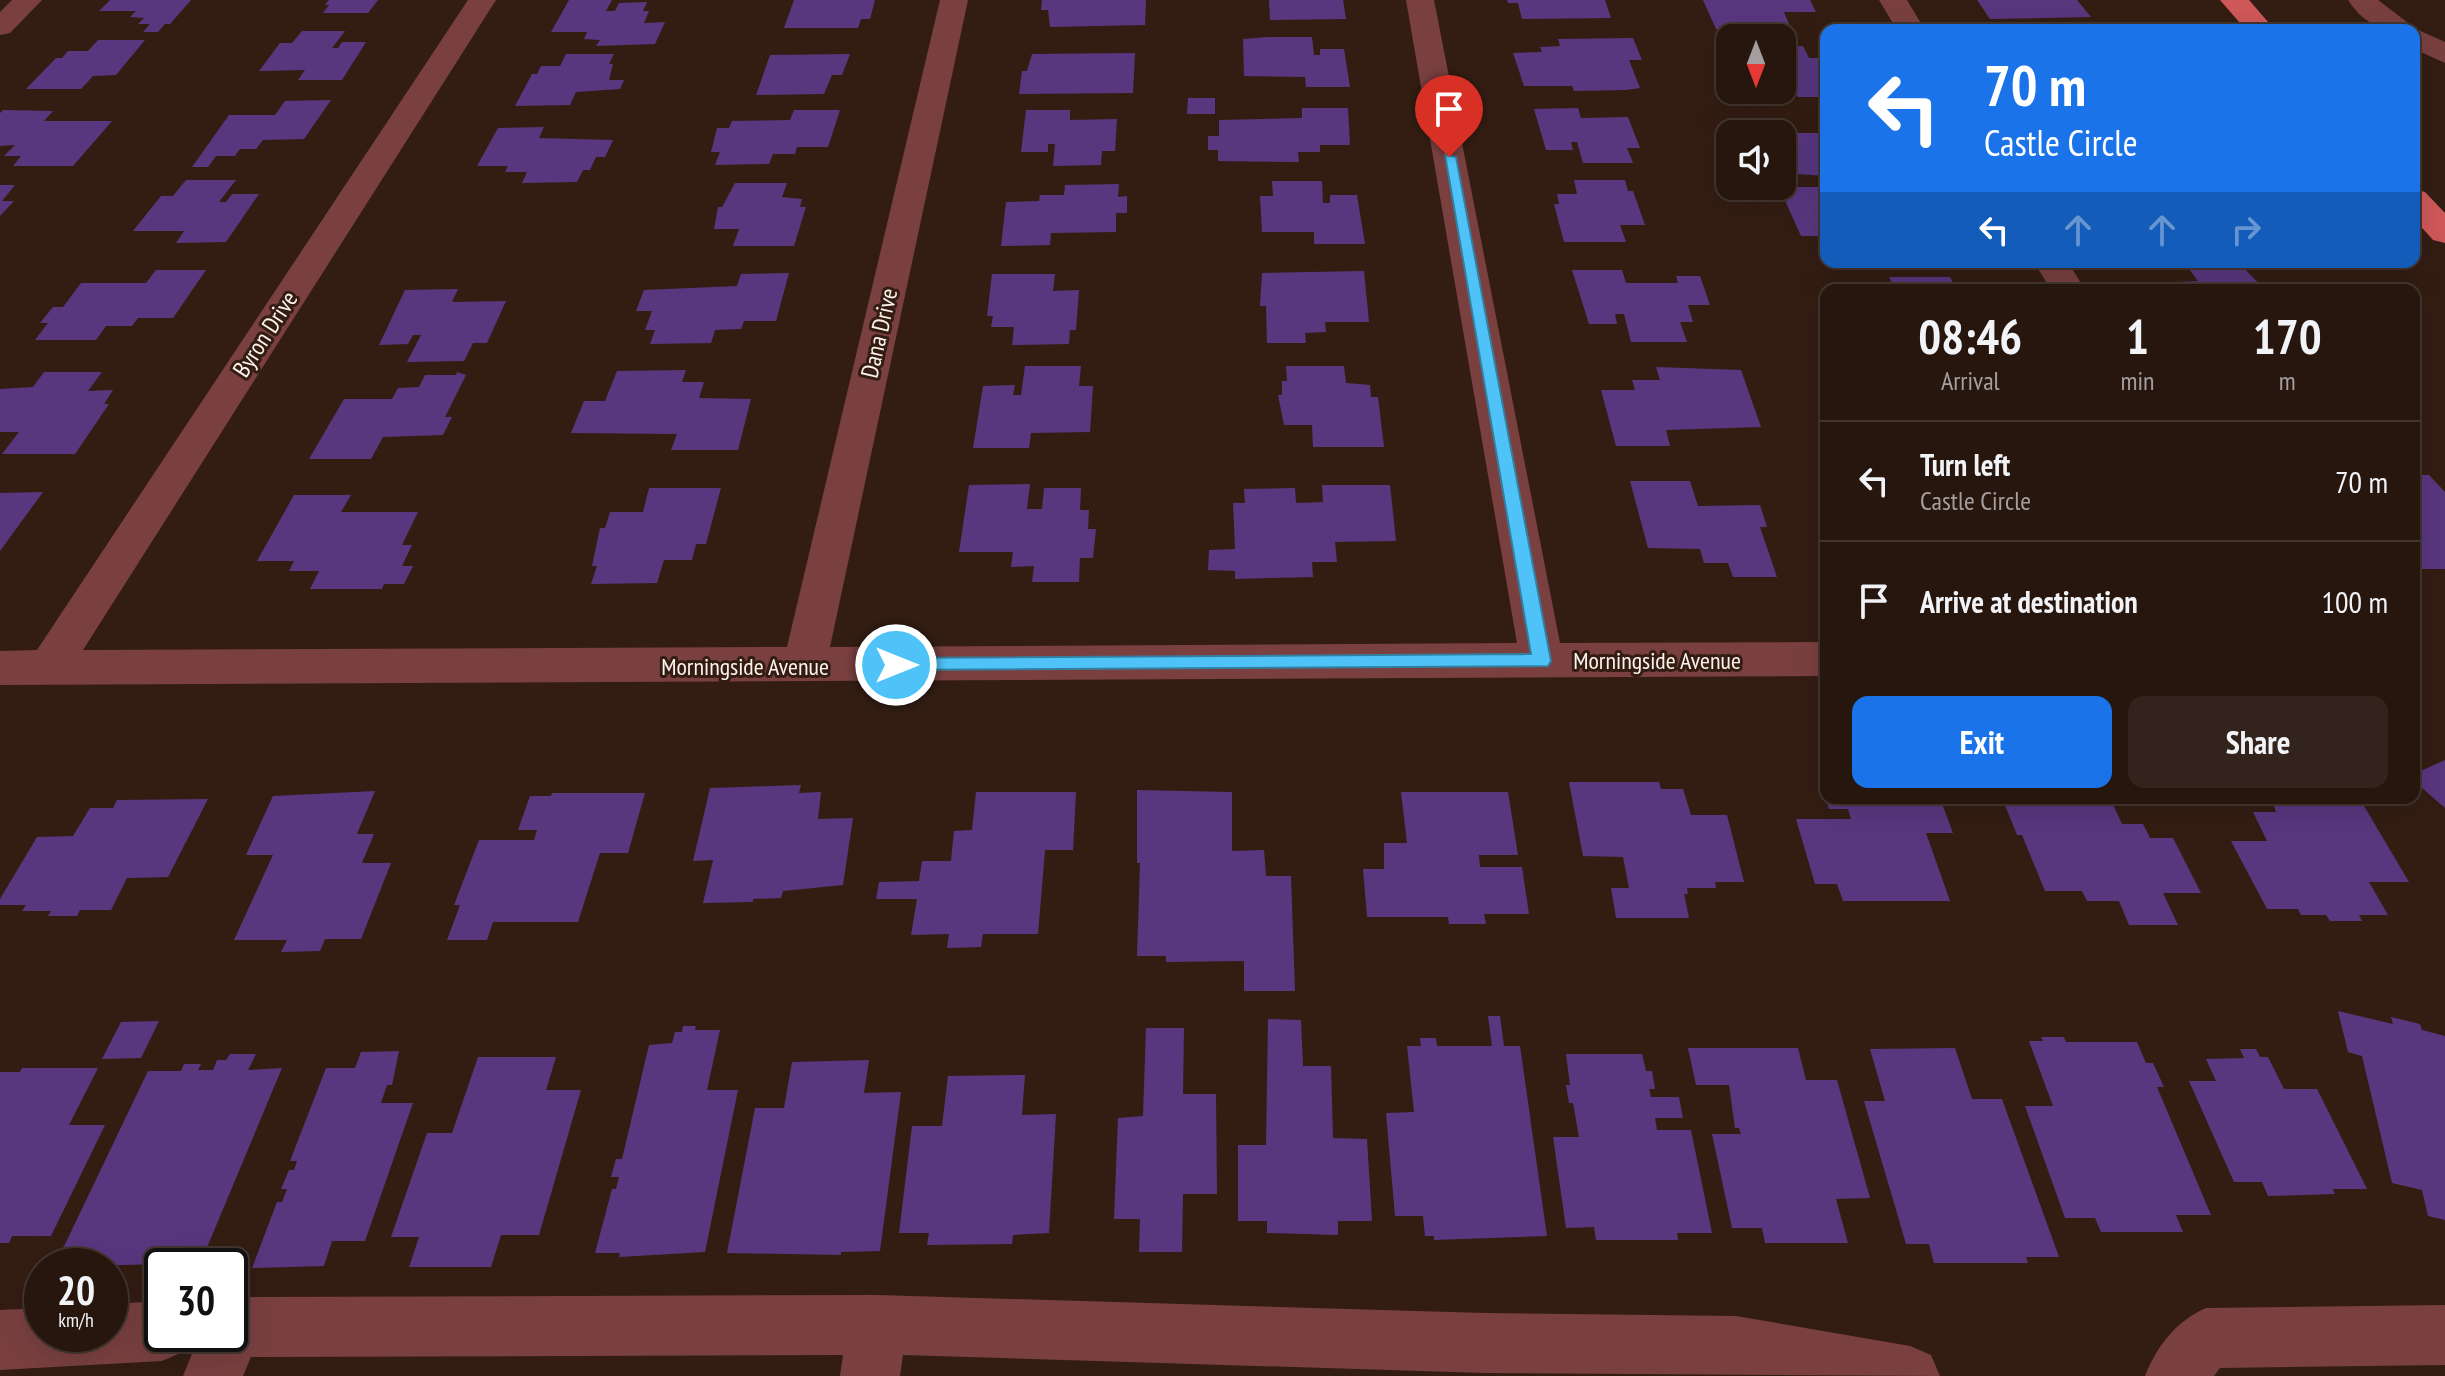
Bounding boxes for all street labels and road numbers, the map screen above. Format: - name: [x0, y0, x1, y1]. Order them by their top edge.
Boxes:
- street label: Byron Drive: [226, 285, 304, 383]
- street label: Dana Drive: [854, 285, 904, 381]
- street label: Morningside Avenue: [1573, 645, 1741, 676]
- street label: Morningside Avenue: [661, 651, 829, 682]

